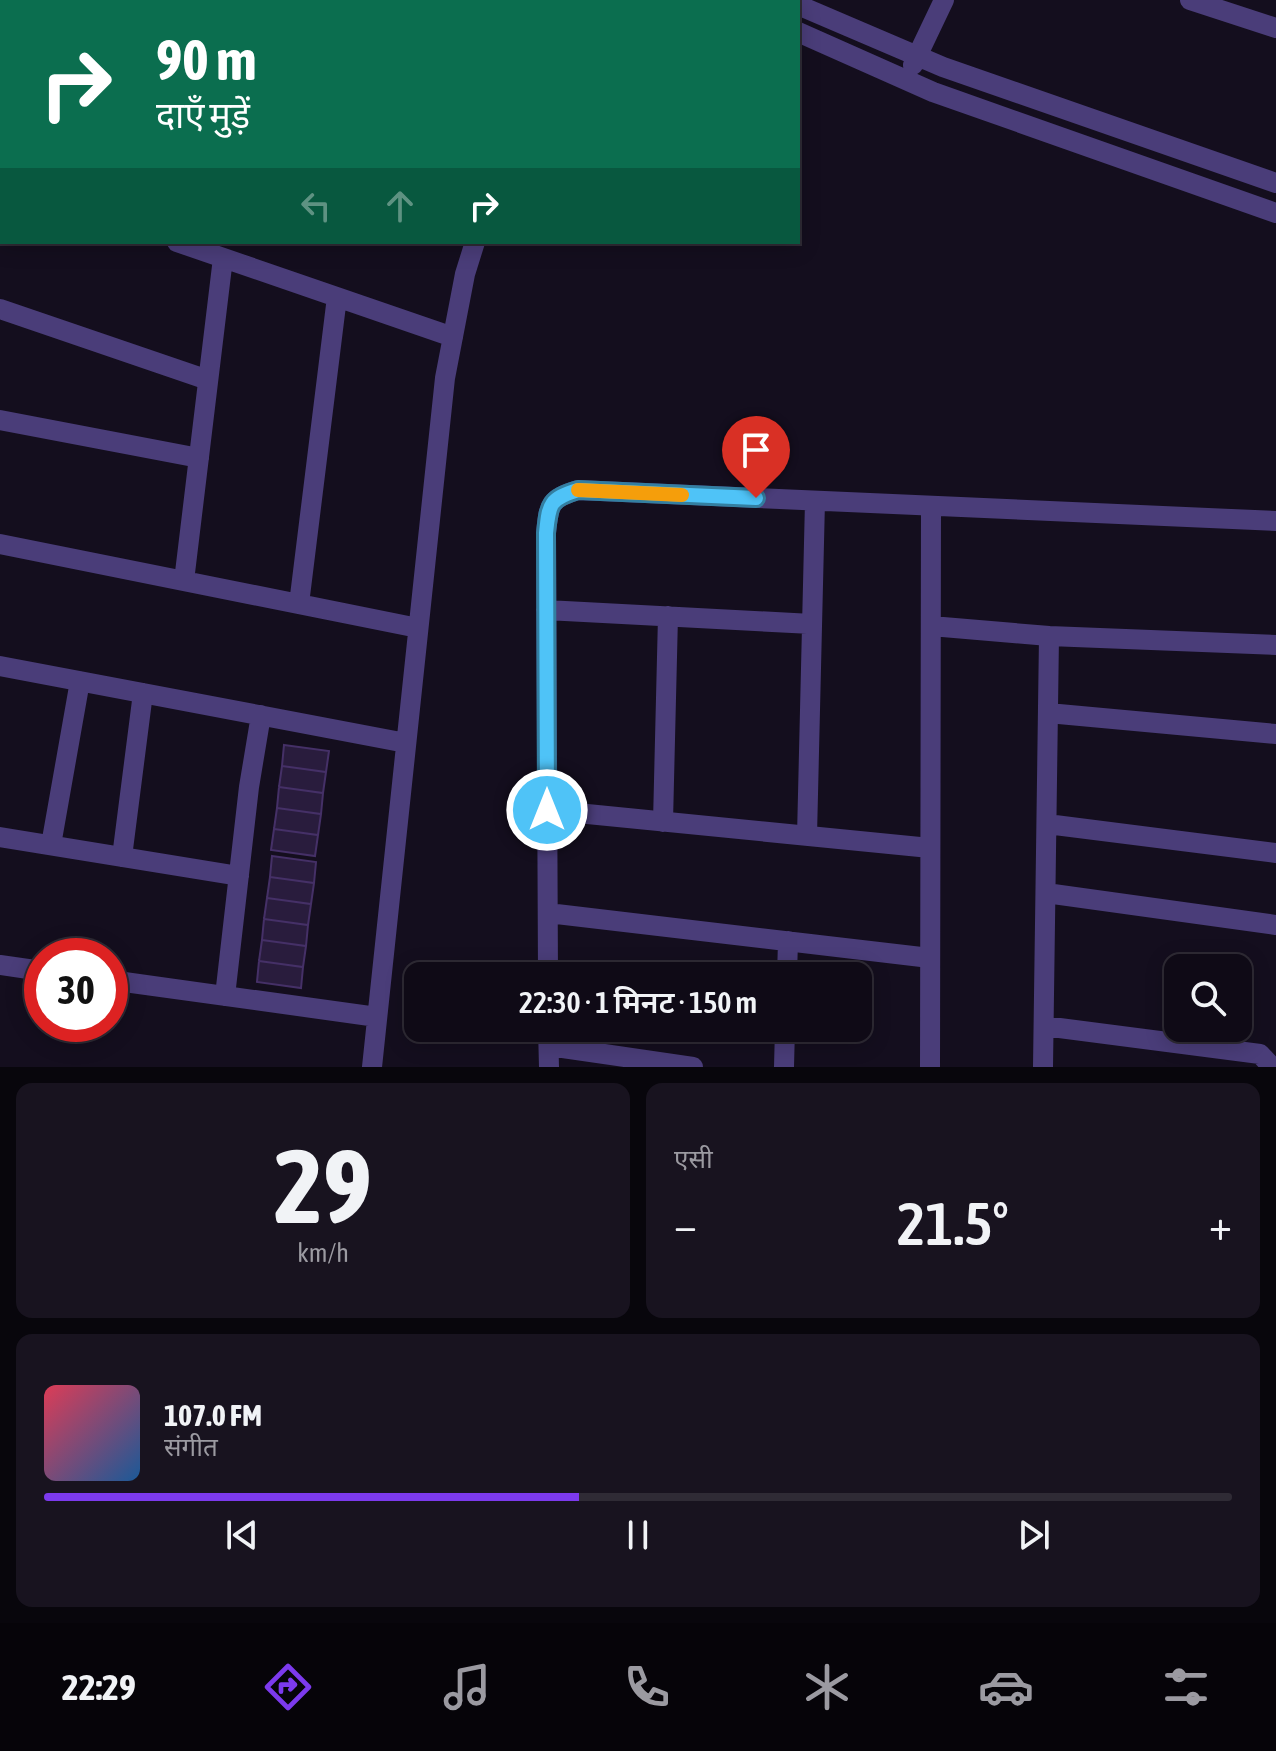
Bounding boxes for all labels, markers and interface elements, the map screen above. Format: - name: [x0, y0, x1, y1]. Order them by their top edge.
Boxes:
- text: 90 m: [156, 28, 257, 92]
- icon: right: [24, 32, 128, 136]
- text: दाएँ मुड़ें: [156, 94, 250, 136]
- icon: left: [294, 184, 338, 228]
- icon: ahead: [378, 184, 422, 228]
- icon: right: [462, 184, 506, 228]
- pin: [722, 416, 790, 498]
- icon: arrive: [734, 428, 778, 472]
- position arrow: [505, 768, 589, 852]
- speed limit sign: 30: [24, 938, 128, 1042]
- map controls: [1164, 954, 1252, 1042]
- button: search: [1164, 954, 1252, 1042]
- text: 22:30 · 1 मिनट · 150 m: [519, 985, 757, 1019]
- text: 29: [274, 1126, 372, 1245]
- text: एसी: [674, 1144, 713, 1174]
- text: 21.5°: [897, 1189, 1009, 1258]
- text: −: [674, 1199, 697, 1249]
- text: +: [1209, 1199, 1232, 1249]
- text: km/h: [297, 1238, 349, 1268]
- text: 107.0 FM: [164, 1398, 262, 1432]
- text: संगीत: [164, 1432, 218, 1462]
- icon: previous: [220, 1513, 264, 1557]
- icon: pause: [616, 1513, 660, 1557]
- icon: next: [1012, 1513, 1056, 1557]
- icon: directions: [260, 1659, 316, 1715]
- icon: music: [439, 1659, 495, 1715]
- icon: phone: [619, 1659, 675, 1715]
- icon: climate: [799, 1659, 855, 1715]
- icon: car: [978, 1659, 1034, 1715]
- icon: filters: [1158, 1659, 1214, 1715]
- text: 22:29: [62, 1666, 136, 1708]

